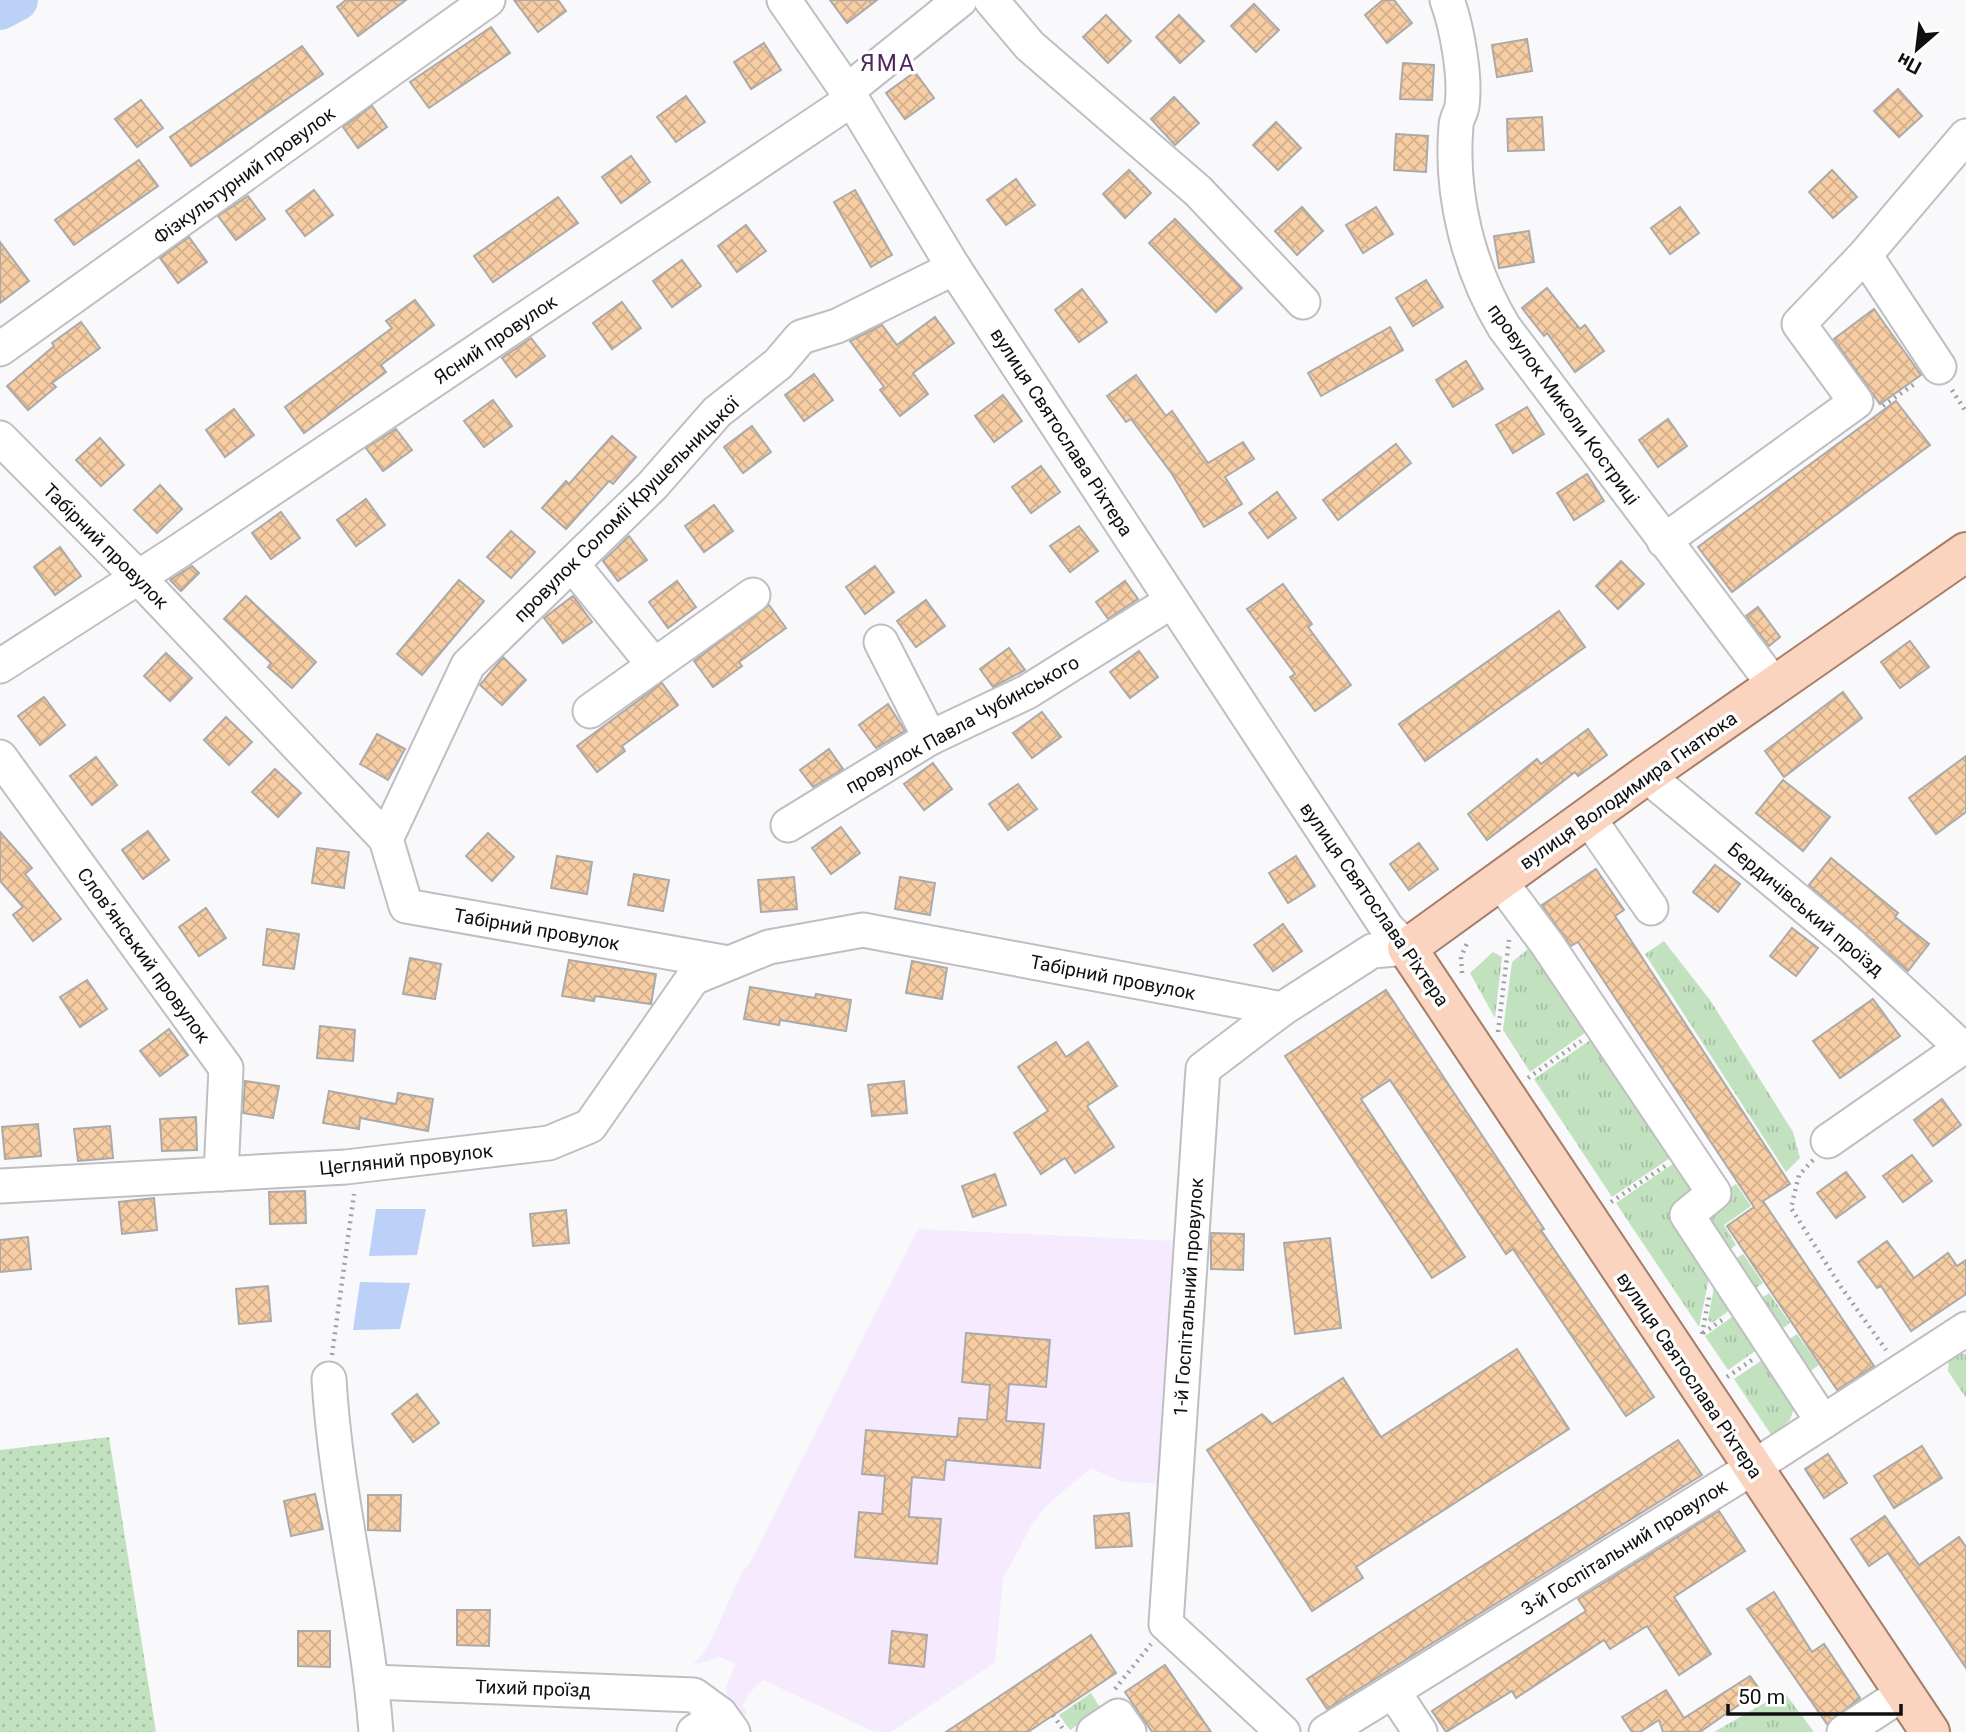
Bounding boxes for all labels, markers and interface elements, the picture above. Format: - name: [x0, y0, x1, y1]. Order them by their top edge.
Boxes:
- north arrow: [1882, 14, 1952, 84]
- text: Пн: [1893, 48, 1925, 79]
- district label: ЯМА: [860, 50, 916, 77]
- street label: Фізкультурний провулок: [149, 101, 340, 249]
- street label: Ясний провулок: [429, 289, 562, 389]
- street label: провулок Миколи Костриці: [1483, 299, 1644, 509]
- street label: вулиця Святослава Ріхтера: [986, 324, 1138, 541]
- street label: провулок Соломії Крушельницької: [509, 391, 745, 627]
- street label: Табірний провулок: [38, 479, 174, 614]
- street label: провулок Павла Чубинського: [841, 651, 1083, 798]
- street label: вулиця Володимира Гнатюка: [1515, 706, 1741, 874]
- street label: вулиця Святослава Ріхтера: [1295, 798, 1454, 1011]
- street label: Бердичівський проїзд: [1723, 837, 1888, 981]
- street label: Словʼянський провулок: [72, 863, 215, 1048]
- street label: Табірний провулок: [452, 904, 622, 956]
- street label: Табірний провулок: [1028, 950, 1198, 1005]
- street label: Цегляний провулок: [318, 1139, 495, 1180]
- street label: 1-й Госпітальний провулок: [1169, 1176, 1208, 1417]
- street label: вулиця Святослава Ріхтера: [1612, 1268, 1767, 1483]
- street label: 3-й Госпітальний провулок: [1517, 1474, 1732, 1620]
- scale bar: [1728, 1672, 1901, 1716]
- street label: Тихий проїзд: [475, 1675, 591, 1702]
- text: 50 m: [1738, 1685, 1785, 1709]

